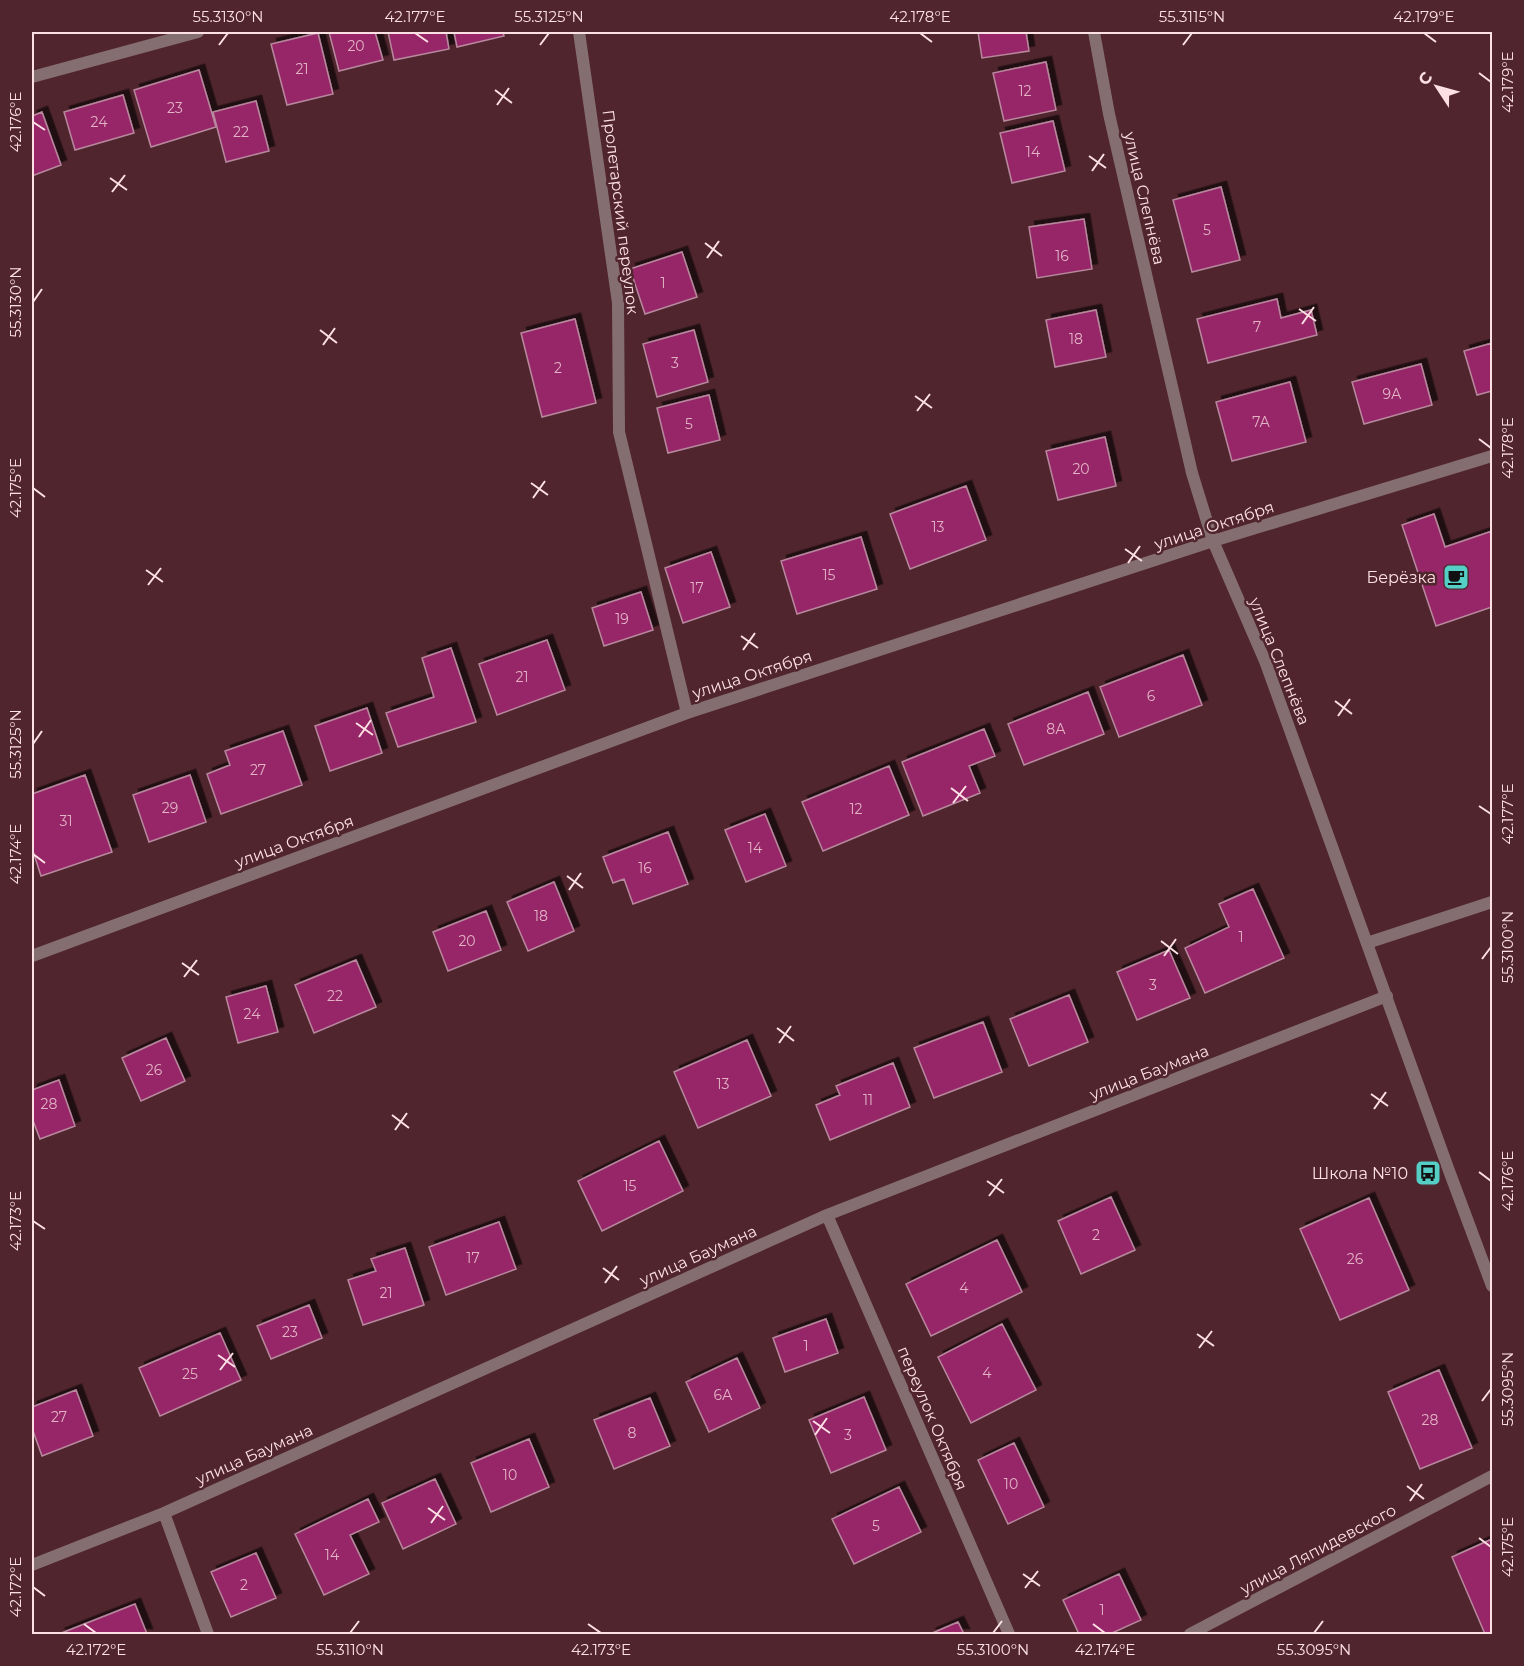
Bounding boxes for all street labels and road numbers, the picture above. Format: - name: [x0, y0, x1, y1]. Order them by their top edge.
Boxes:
- street label: Пролетарский переулок: [599, 109, 643, 316]
- street label: улица Слепнёва: [1120, 129, 1169, 266]
- street label: улица Октября: [1151, 497, 1276, 554]
- street label: улица Слепнёва: [1245, 594, 1314, 728]
- street label: улица Октября: [689, 646, 814, 703]
- street label: улица Октября: [231, 811, 356, 872]
- street label: улица Баумана: [1086, 1041, 1211, 1104]
- street label: улица Баумана: [636, 1221, 760, 1290]
- street label: переулок Октября: [894, 1343, 971, 1493]
- street label: улица Баумана: [192, 1420, 316, 1489]
- street label: улица Ляпидевского: [1236, 1500, 1399, 1599]

